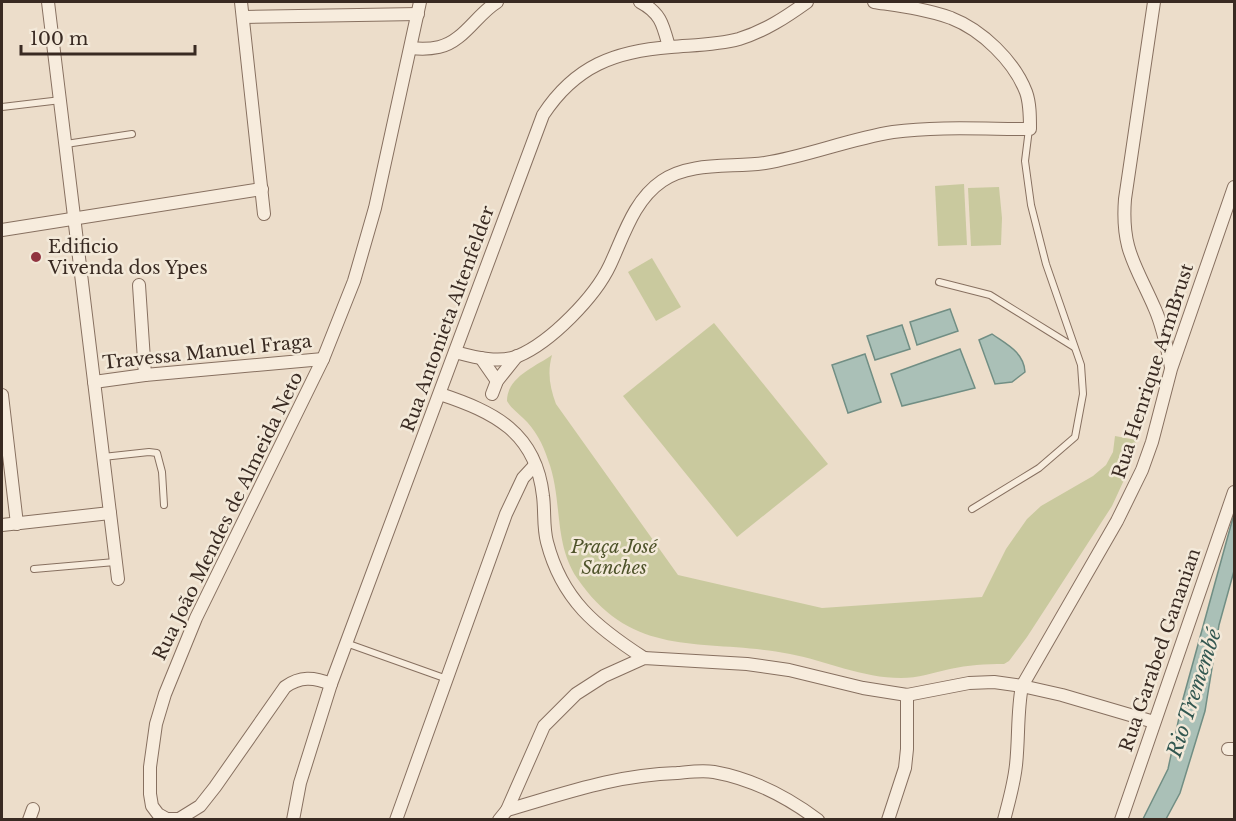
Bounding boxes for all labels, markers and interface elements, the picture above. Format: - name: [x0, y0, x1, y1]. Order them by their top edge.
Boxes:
- scale bar: [21, 18, 195, 56]
- text: 100 m: [30, 28, 88, 50]
- street label: Rua Antonieta Altenfelder: [397, 203, 499, 435]
- place label: Edificio Vivenda dos Ypes: [47, 236, 208, 279]
- marker: Edificio Vivenda dos Ypes: [29, 250, 43, 264]
- street label: Rua Henrique ArmBrust: [1108, 261, 1198, 481]
- street label: Travessa Manuel Fraga: [101, 330, 313, 374]
- street label: Rua João Mendes de Almeida Neto: [148, 368, 308, 664]
- park label: Praça José Sanches: [570, 536, 659, 579]
- street label: Rua Garabed Gananian: [1115, 545, 1205, 755]
- water label: Rio Tremembé: [1162, 624, 1227, 761]

